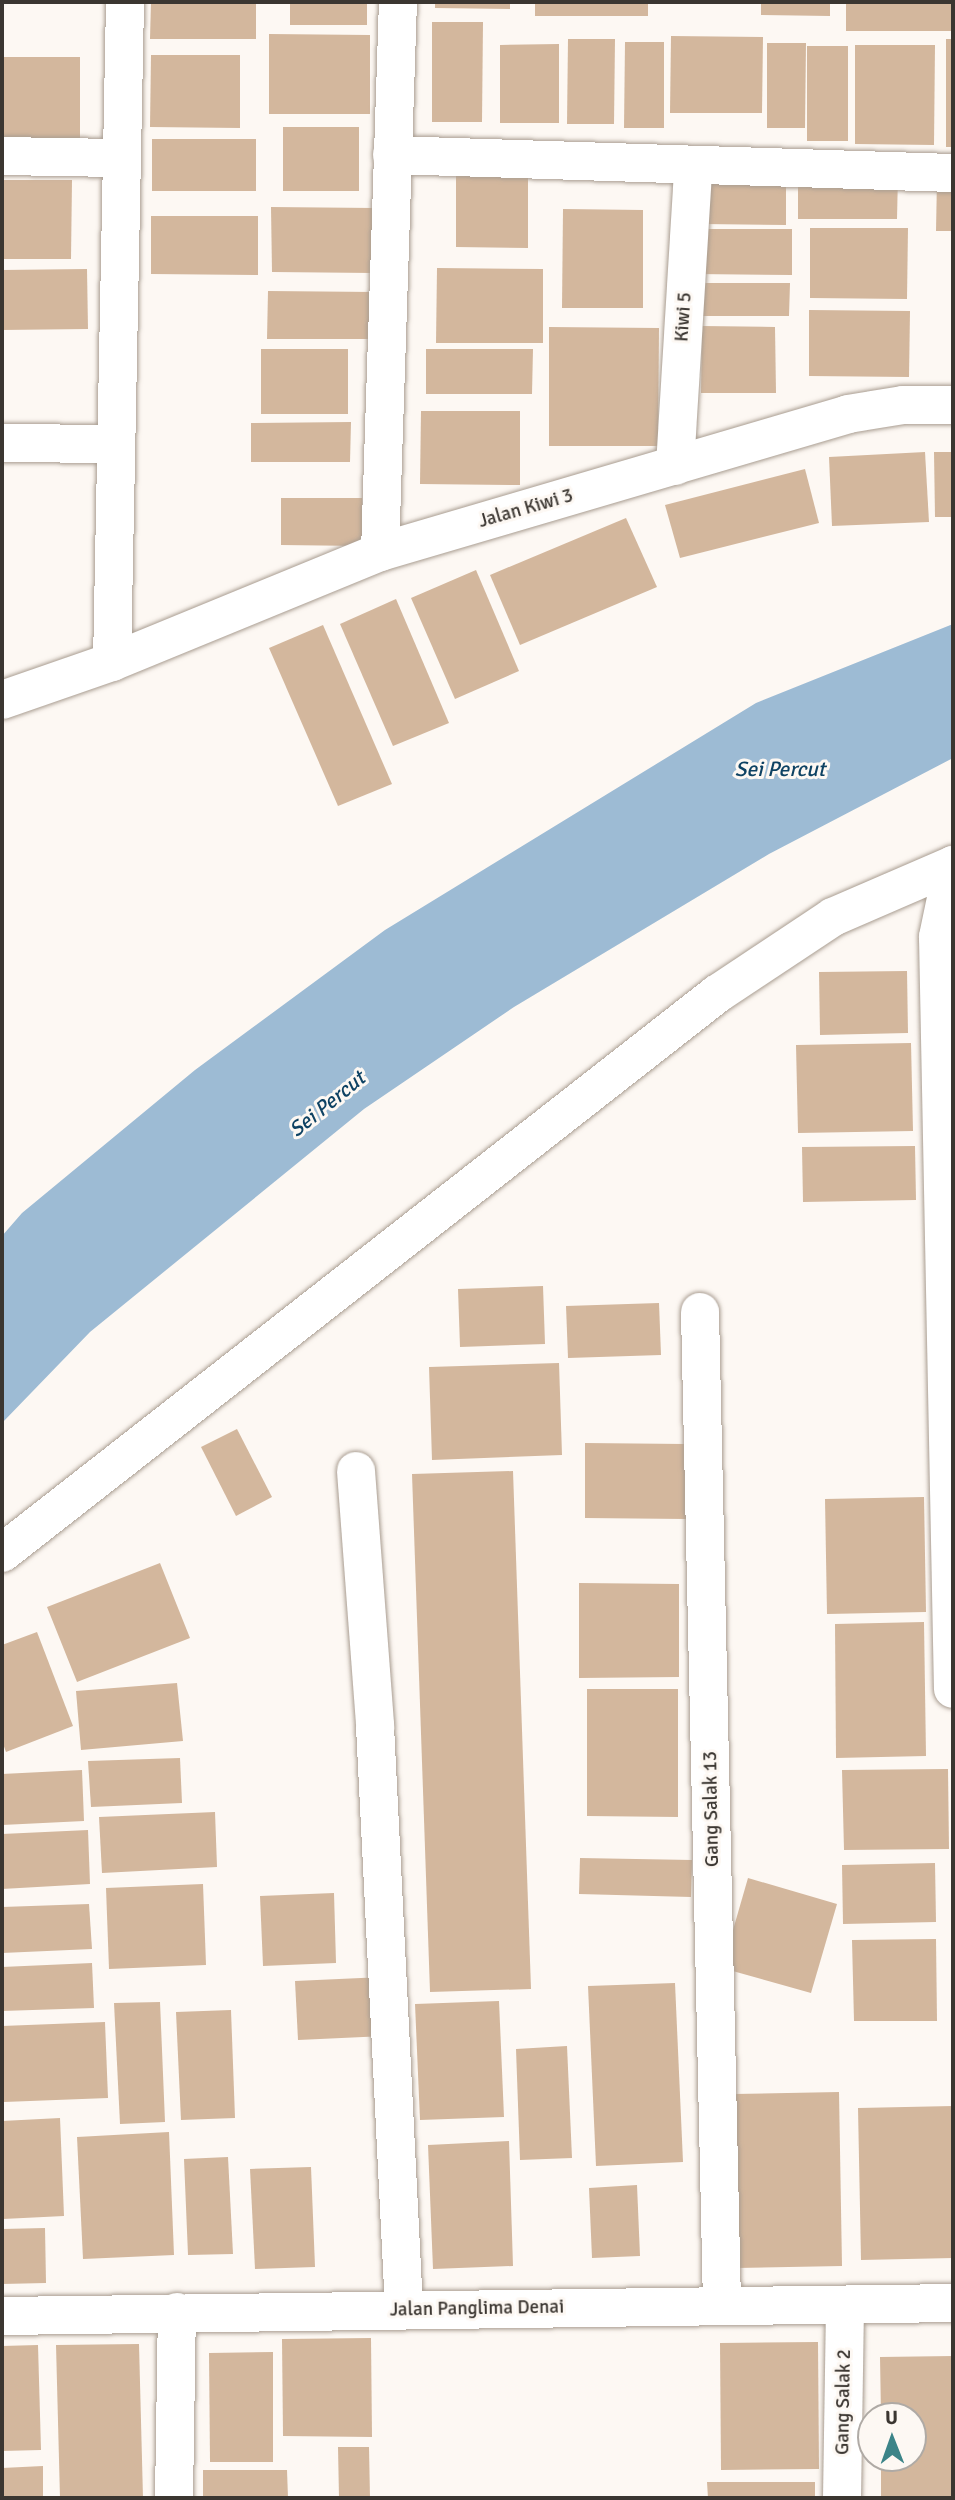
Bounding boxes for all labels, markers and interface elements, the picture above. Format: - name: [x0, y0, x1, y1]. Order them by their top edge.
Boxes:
- street label: Kiwi 5: [671, 291, 697, 343]
- street label: Jalan Kiwi 3: [476, 485, 576, 533]
- water label: Sei Percut: [735, 756, 825, 782]
- water label: Sei Percut: [284, 1066, 370, 1142]
- street label: Gang Salak 13: [700, 1751, 724, 1867]
- street label: Jalan Panglima Denai: [390, 2296, 564, 2322]
- street label: Gang Salak 2: [832, 2349, 856, 2455]
- north arrow: [857, 2402, 927, 2472]
- text: U: [885, 2406, 898, 2430]

